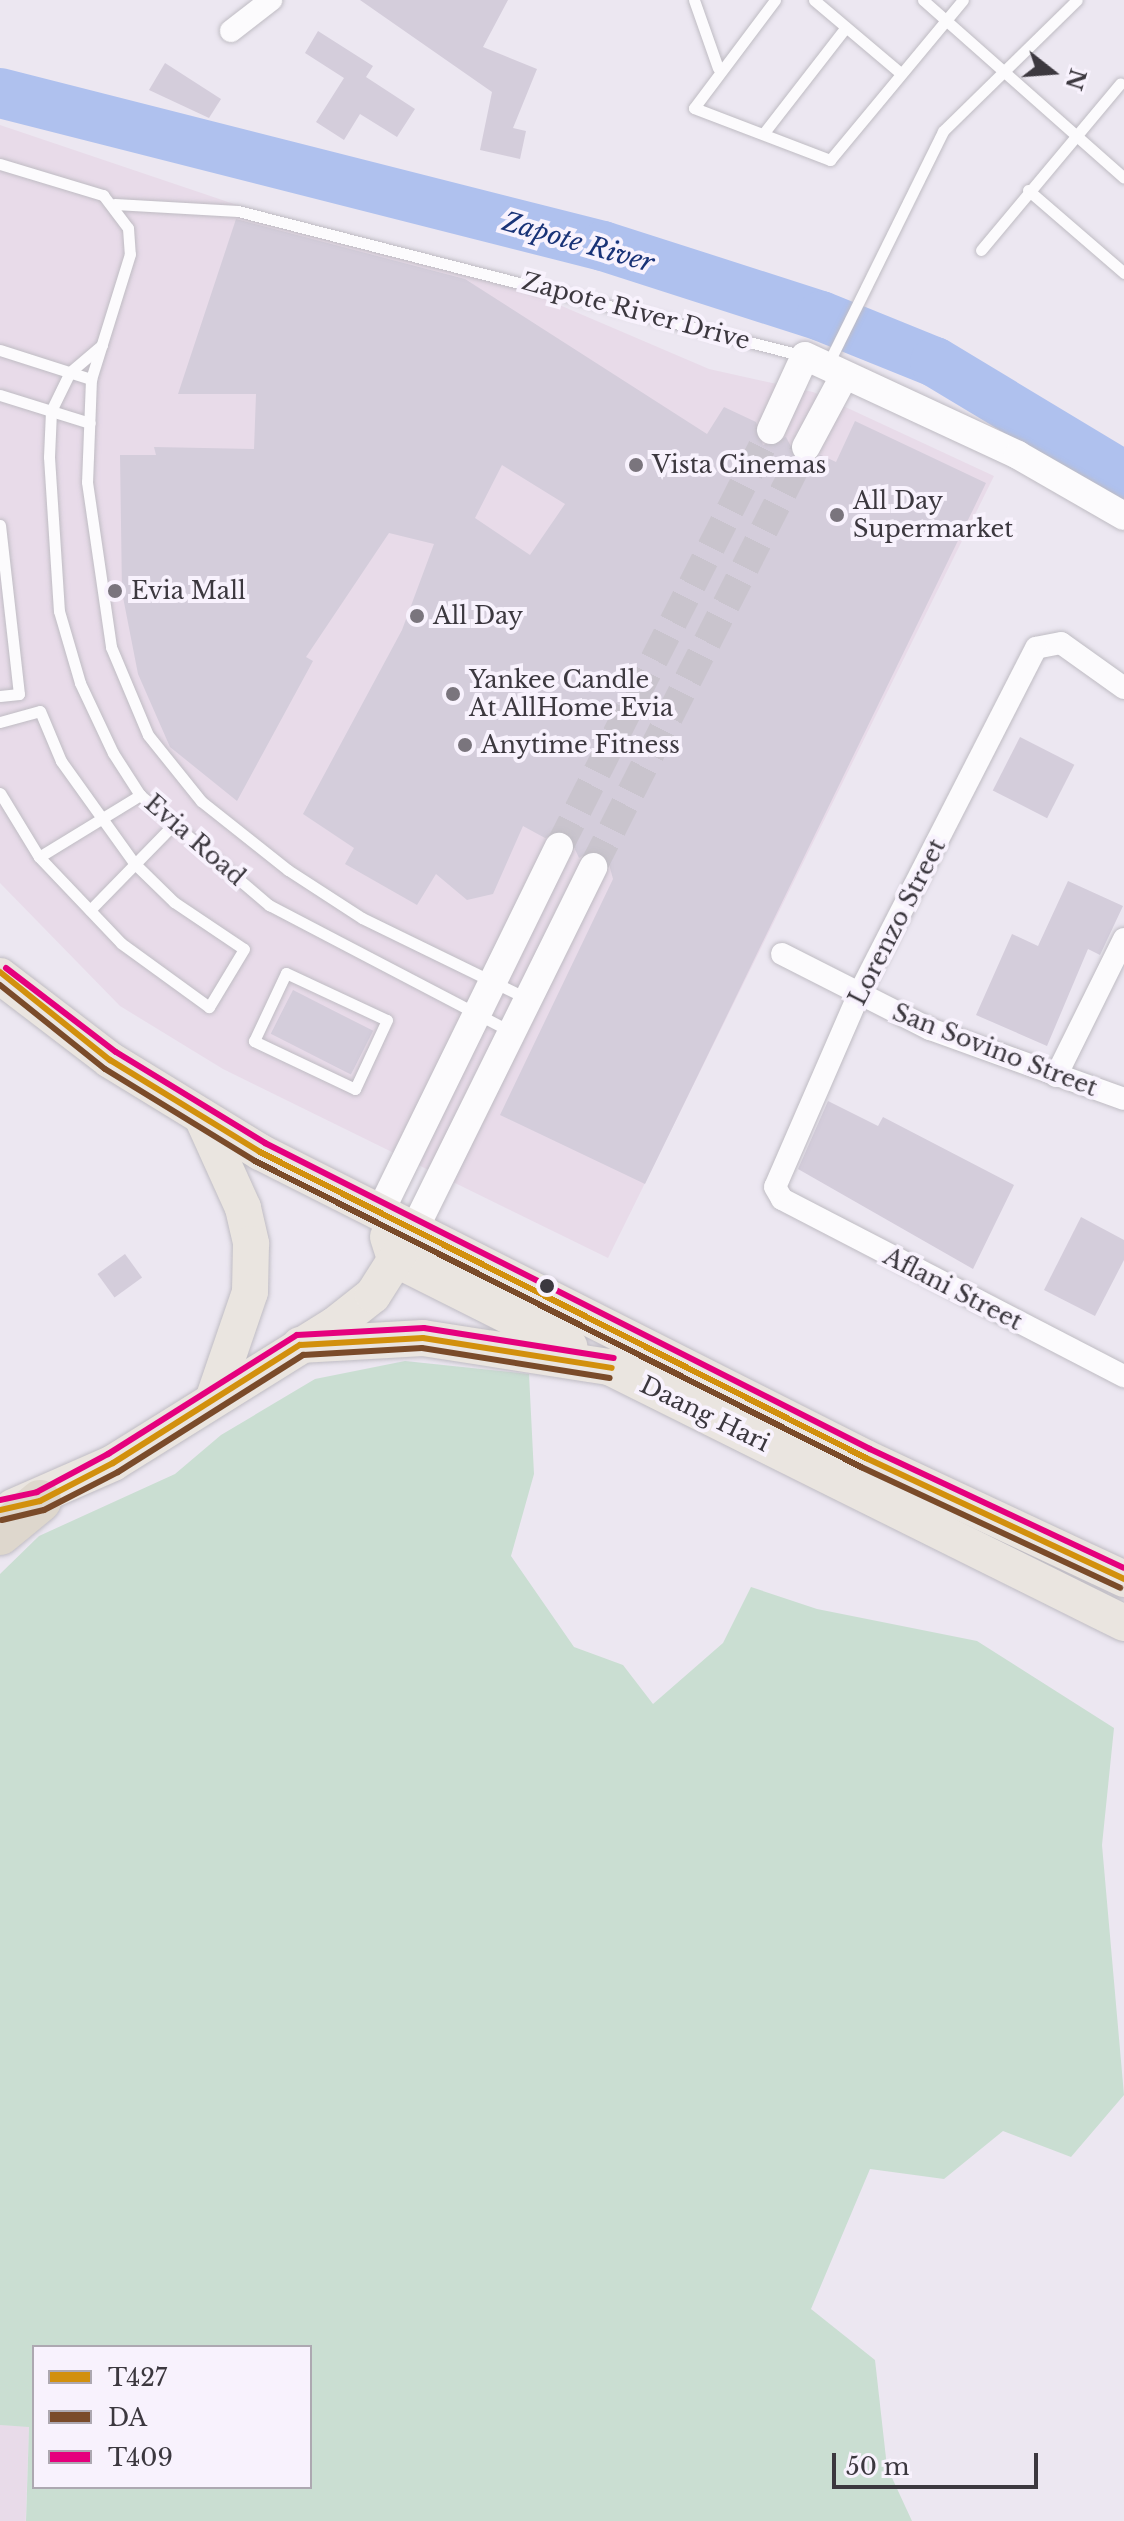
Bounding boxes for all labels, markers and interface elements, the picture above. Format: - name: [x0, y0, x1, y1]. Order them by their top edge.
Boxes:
- north arrow: [1012, 32, 1092, 112]
- text: N: [1059, 65, 1091, 93]
- water label: Zapote River: [499, 206, 657, 280]
- street label: Zapote River Drive: [519, 267, 753, 355]
- place label: Vista Cinemas: [652, 451, 827, 479]
- marker: Vista Cinemas: [627, 456, 645, 474]
- place label: All Day Supermarket: [853, 487, 1013, 543]
- marker: All Day Supermarket: [828, 506, 846, 524]
- place label: Evia Mall: [131, 577, 246, 605]
- marker: Evia Mall: [106, 582, 124, 600]
- place label: All Day: [433, 602, 523, 630]
- marker: All Day: [408, 607, 426, 625]
- place label: Yankee Candle At AllHome Evia: [469, 666, 674, 722]
- marker: Yankee Candle At AllHome Evia: [444, 685, 462, 703]
- place label: Anytime Fitness: [481, 731, 680, 759]
- marker: Anytime Fitness: [456, 736, 474, 754]
- street label: Evia Road: [139, 789, 251, 891]
- street label: Lorenzo Street: [843, 834, 951, 1010]
- street label: San Sovino Street: [889, 998, 1101, 1102]
- street label: Aflani Street: [879, 1242, 1027, 1336]
- unlabelled marker: [539, 1278, 555, 1294]
- street label: Daang Hari: [636, 1370, 774, 1458]
- legend: [32, 2345, 312, 2489]
- text: T427: [108, 2363, 167, 2392]
- text: DA: [108, 2403, 147, 2432]
- scale bar: [836, 2437, 1042, 2487]
- text: T409: [108, 2443, 173, 2472]
- text: 50 m: [846, 2452, 909, 2481]

